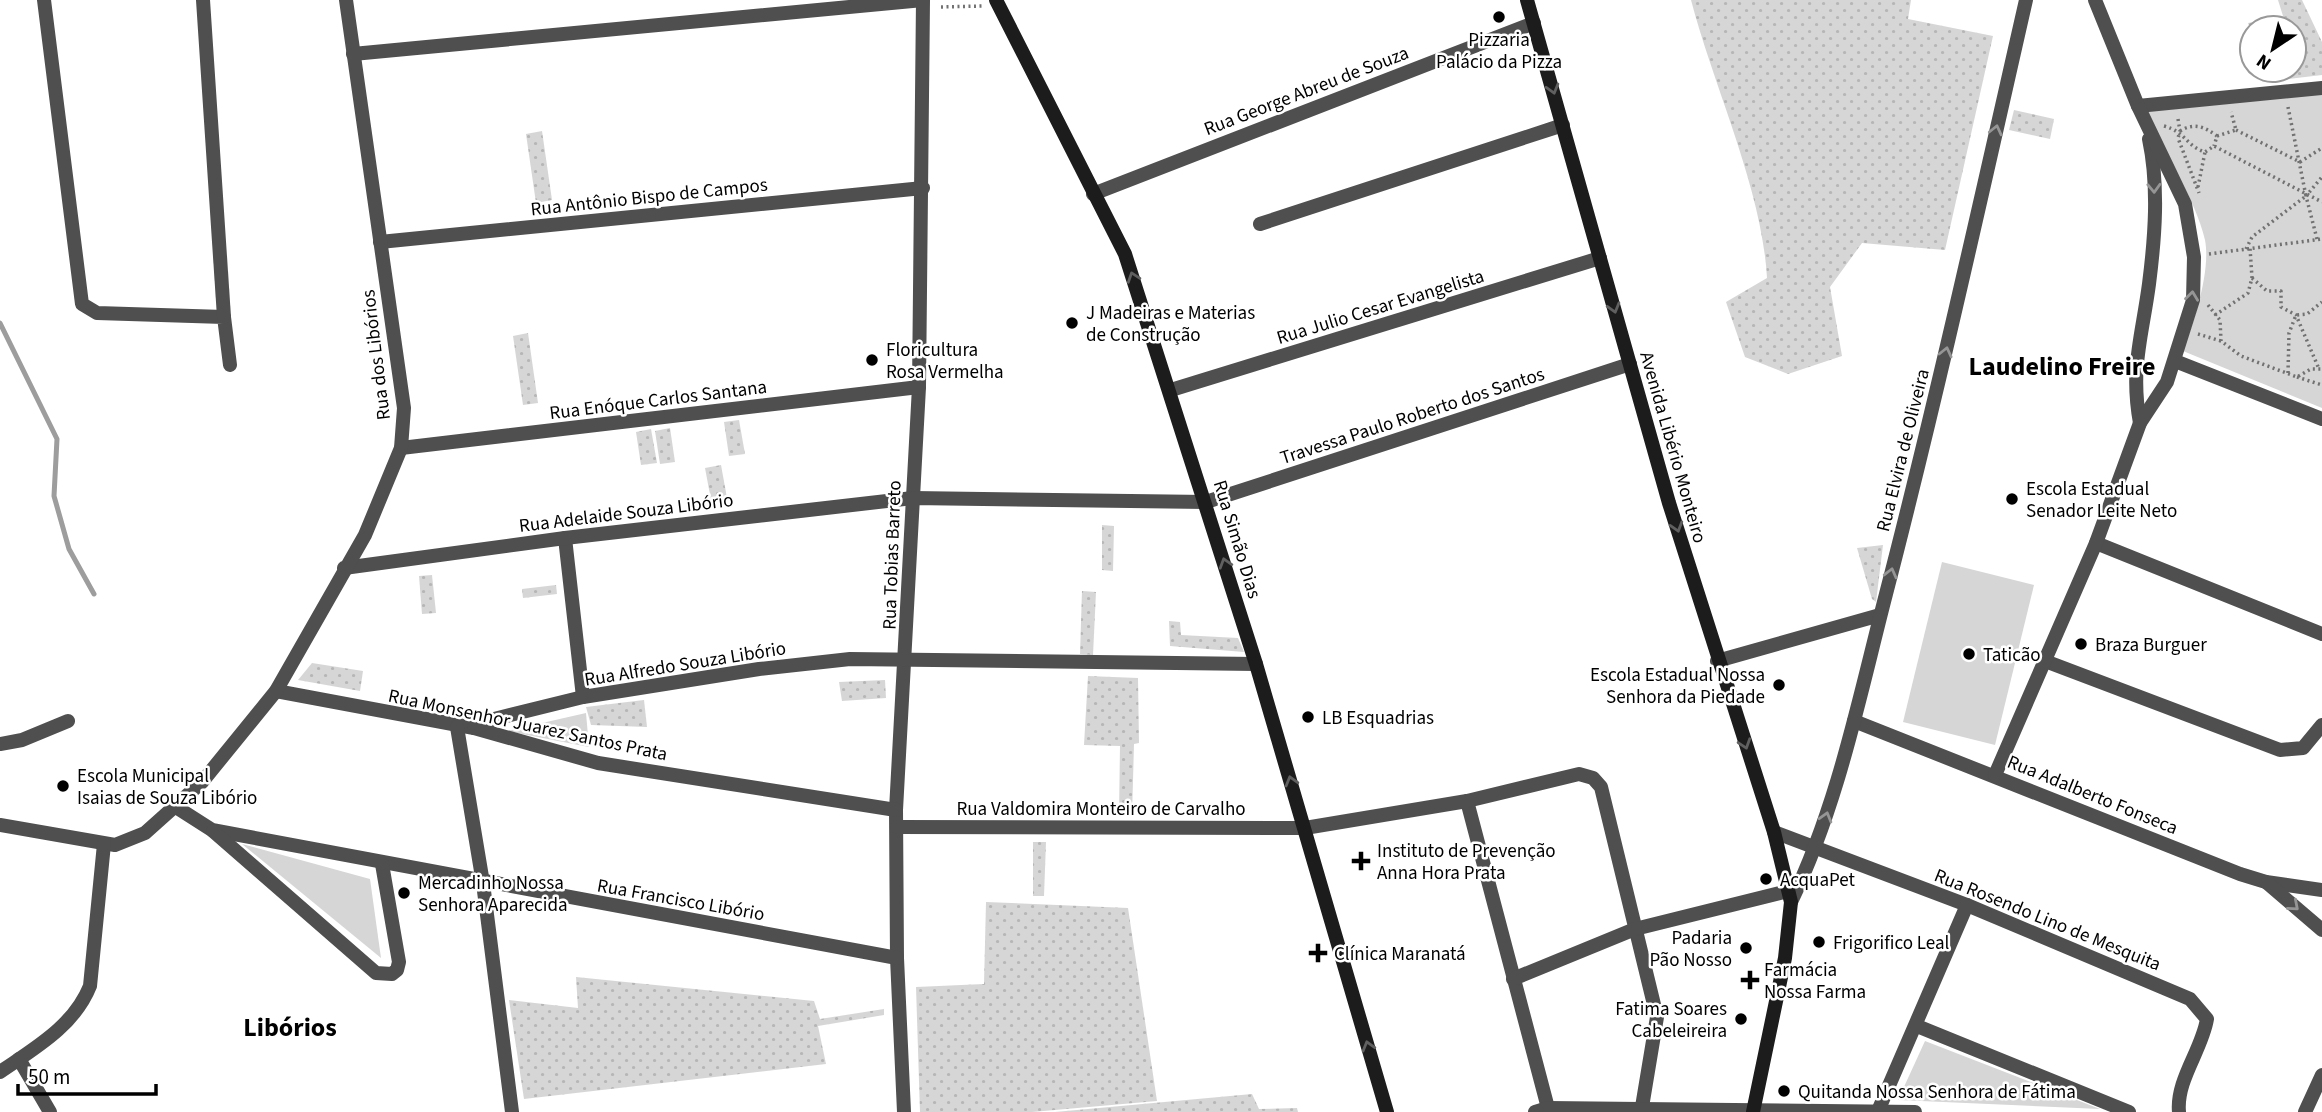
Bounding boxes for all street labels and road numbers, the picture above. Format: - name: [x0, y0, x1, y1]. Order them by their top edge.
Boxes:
- street label: Rua George Abreu de Souza: [1200, 40, 1413, 143]
- street label: Rua Antônio Bispo de Campos: [529, 172, 769, 223]
- street label: Rua Julio Cesar Evangelista: [1273, 263, 1487, 352]
- street label: Rua dos Libórios: [355, 288, 398, 422]
- street label: Avenida Libério Monteiro: [1632, 348, 1713, 546]
- street label: Travessa Paulo Roberto dos Santos: [1277, 361, 1548, 472]
- street label: Rua Elvira de Oliveira: [1870, 366, 1937, 535]
- street label: Rua Enóque Carlos Santana: [548, 374, 768, 427]
- street label: Rua Simão Dias: [1206, 477, 1267, 602]
- street label: Rua Tobias Barreto: [876, 480, 909, 630]
- street label: Rua Adelaide Souza Libório: [517, 487, 735, 540]
- street label: Rua Alfredo Souza Libório: [582, 635, 788, 694]
- street label: Rua Monsenhor Juarez Santos Prata: [386, 683, 670, 768]
- street label: Rua Adalberto Fonseca: [2003, 749, 2182, 842]
- street label: Rua Valdomira Monteiro de Carvalho: [956, 796, 1246, 823]
- street label: Rua Rosendo Lino de Mesquita: [1930, 862, 2165, 978]
- street label: Rua Francisco Libório: [595, 872, 767, 928]

